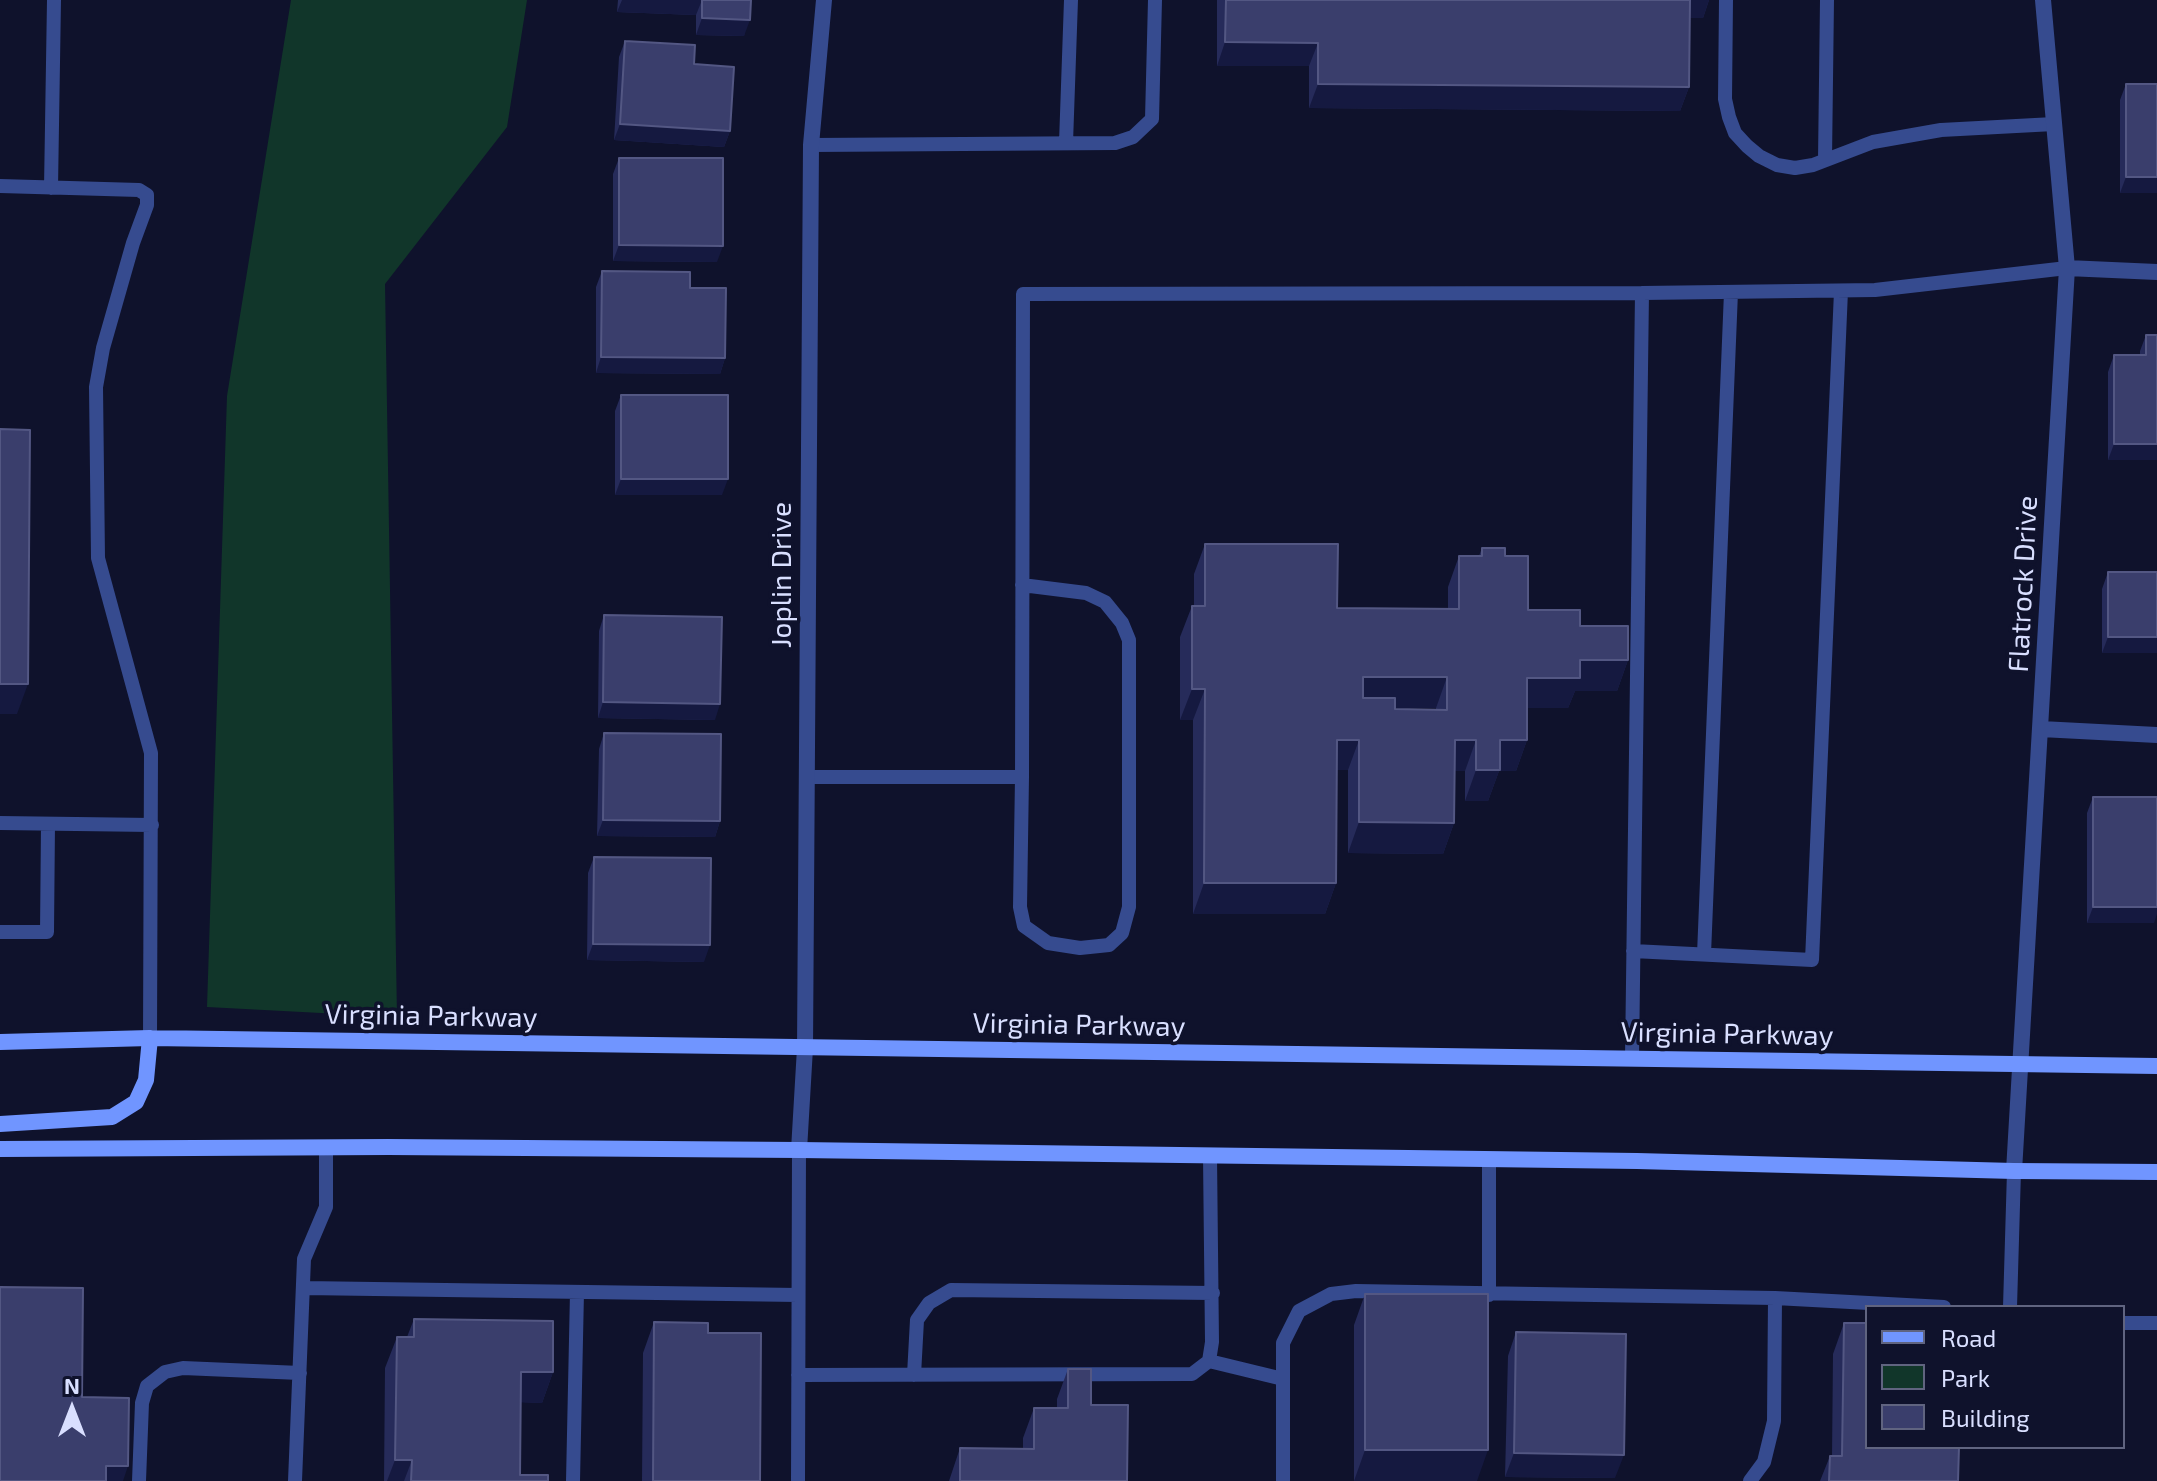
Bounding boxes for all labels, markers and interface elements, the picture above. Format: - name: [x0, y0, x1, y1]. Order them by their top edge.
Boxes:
- street label: Flatrock Drive: [2002, 495, 2044, 673]
- street label: Joplin Drive: [765, 502, 799, 648]
- street label: Virginia Parkway: [324, 997, 538, 1035]
- street label: Virginia Parkway: [972, 1006, 1186, 1044]
- street label: Virginia Parkway: [1620, 1015, 1834, 1053]
- legend: [1865, 1305, 2125, 1449]
- text: Road: [1941, 1323, 1996, 1352]
- text: Park: [1941, 1363, 1990, 1392]
- north arrow: [32, 1369, 112, 1449]
- text: N: [64, 1372, 80, 1398]
- text: Building: [1941, 1403, 2030, 1432]

